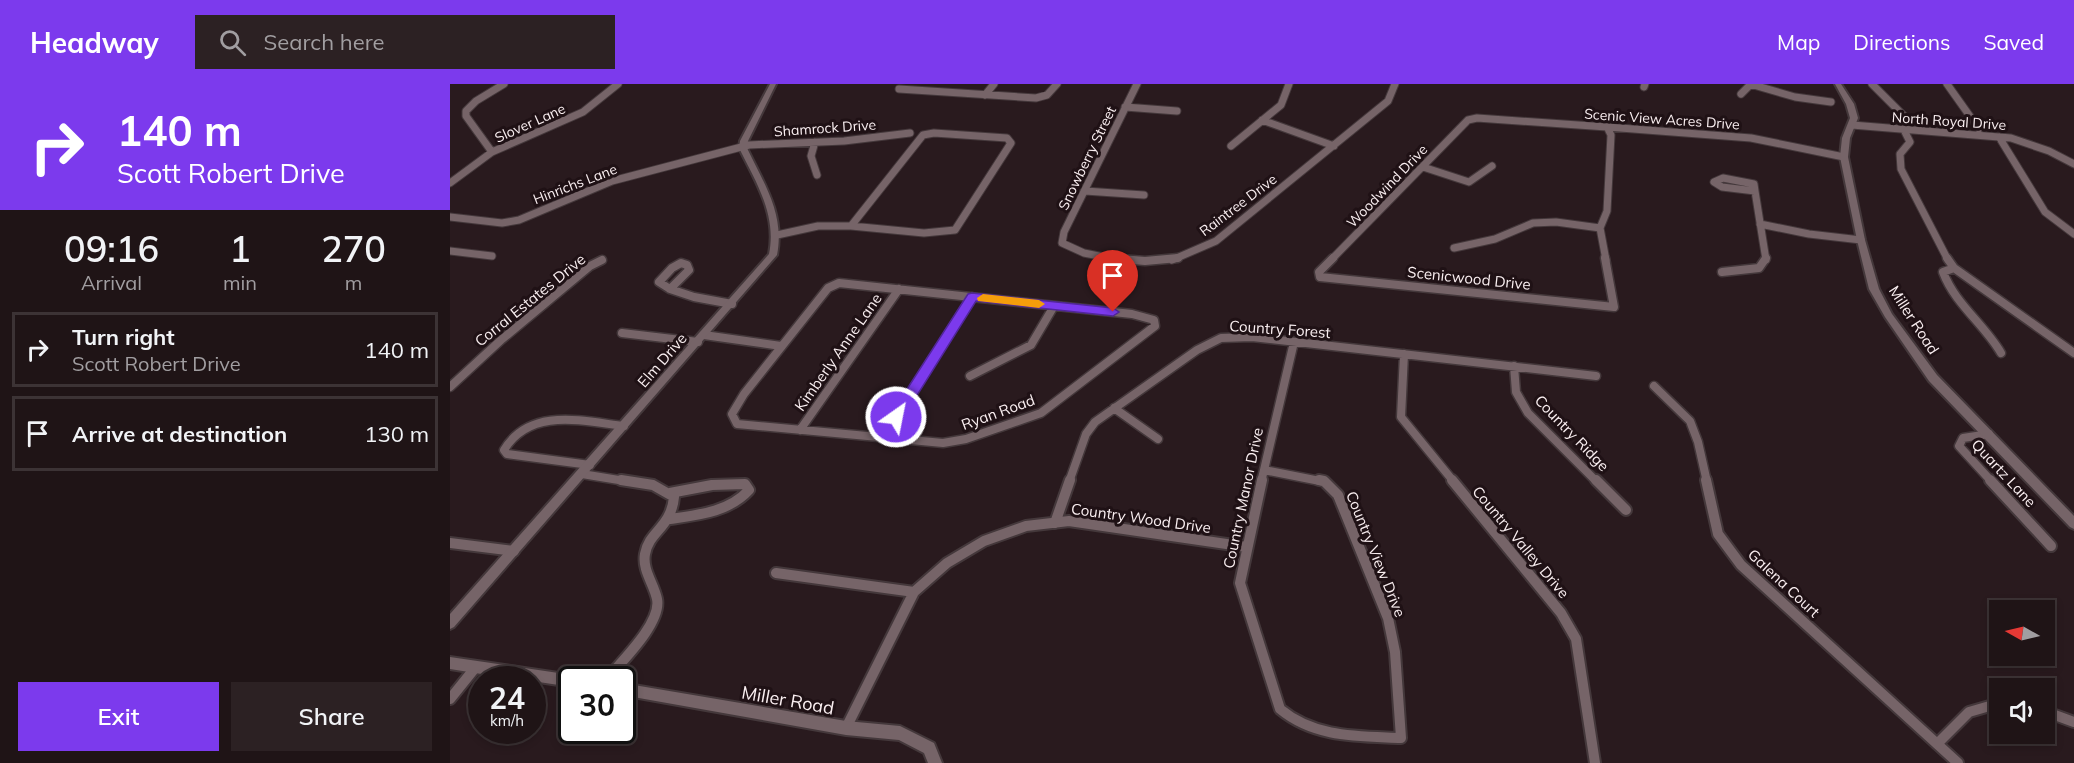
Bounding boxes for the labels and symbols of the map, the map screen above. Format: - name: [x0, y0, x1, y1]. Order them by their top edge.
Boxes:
- street label: Slover Lane: [492, 99, 568, 147]
- street label: Snowberry Street: [1054, 103, 1120, 213]
- street label: Scenic View Acres Drive: [1584, 105, 1740, 133]
- street label: North Royal Drive: [1891, 108, 2007, 134]
- street label: Shamrock Drive: [773, 115, 877, 141]
- street label: Woodwind Drive: [1343, 141, 1431, 231]
- street label: Hinrichs Lane: [531, 160, 619, 208]
- street label: Raintree Drive: [1196, 170, 1280, 240]
- street label: Corral Estates Drive: [471, 250, 589, 350]
- pin: [1087, 250, 1138, 312]
- street label: Scenicwood Drive: [1406, 262, 1532, 294]
- street label: Miller Road: [1885, 282, 1943, 358]
- street label: Kimberly Anne Lane: [790, 290, 886, 414]
- street label: Country Forest: [1229, 316, 1331, 342]
- street label: Elm Drive: [633, 329, 691, 391]
- position arrow: [864, 385, 928, 449]
- street label: Ryan Road: [959, 390, 1037, 434]
- street label: Country Ridge: [1531, 391, 1613, 475]
- street label: Country Manor Drive: [1219, 426, 1267, 570]
- street label: Quartz Lane: [1968, 435, 2040, 511]
- street label: Country Valley Drive: [1469, 482, 1573, 602]
- street label: Country View Drive: [1342, 488, 1410, 620]
- street label: Country Wood Drive: [1070, 499, 1212, 537]
- street label: Galena Court: [1744, 545, 1824, 621]
- north arrow: [1989, 600, 2055, 666]
- speed limit sign: 30: [558, 666, 636, 744]
- street label: Miller Road: [740, 681, 836, 719]

